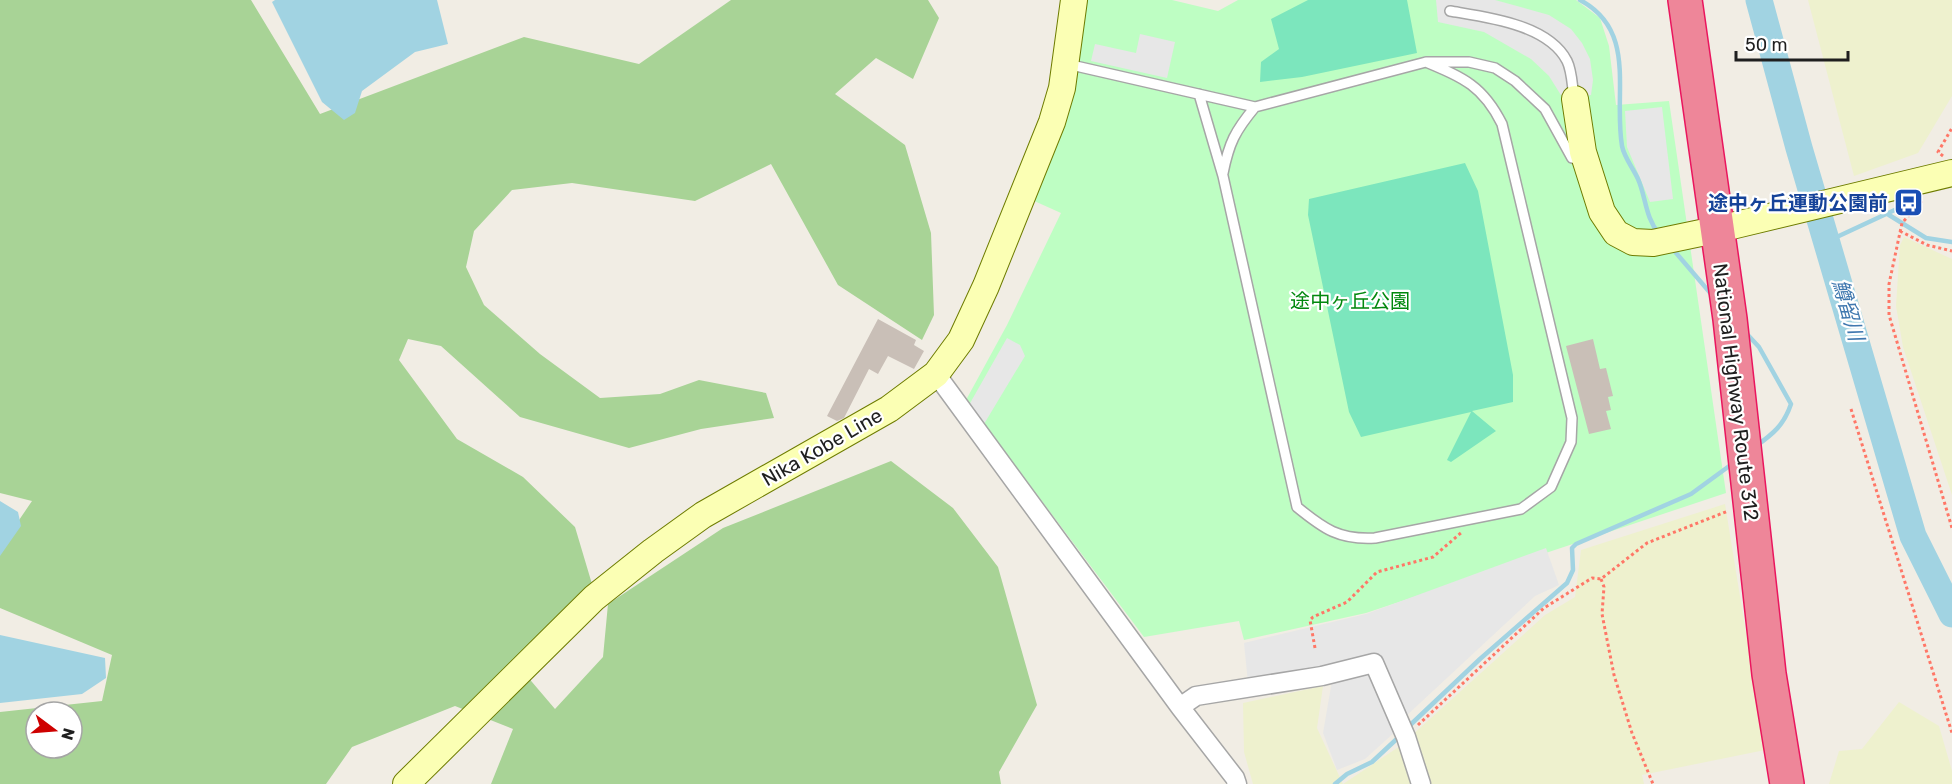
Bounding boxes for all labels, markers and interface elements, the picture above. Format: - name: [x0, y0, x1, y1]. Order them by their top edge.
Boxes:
- scale bar: [1736, 24, 1848, 62]
- text: 50 m: [1745, 34, 1788, 56]
- bus stop icon: 途中ヶ丘運動公園前: [1893, 187, 1925, 219]
- place label: 途中ヶ丘運動公園前: [1708, 191, 1888, 215]
- street label: National Highway Route 312: [1708, 262, 1764, 522]
- water label: 鱒留川: [1828, 276, 1870, 346]
- park label: 途中ヶ丘公園: [1290, 289, 1410, 313]
- street label: Nika Kobe Line: [757, 403, 887, 491]
- north arrow: [24, 700, 84, 760]
- text: N: [57, 726, 79, 742]

